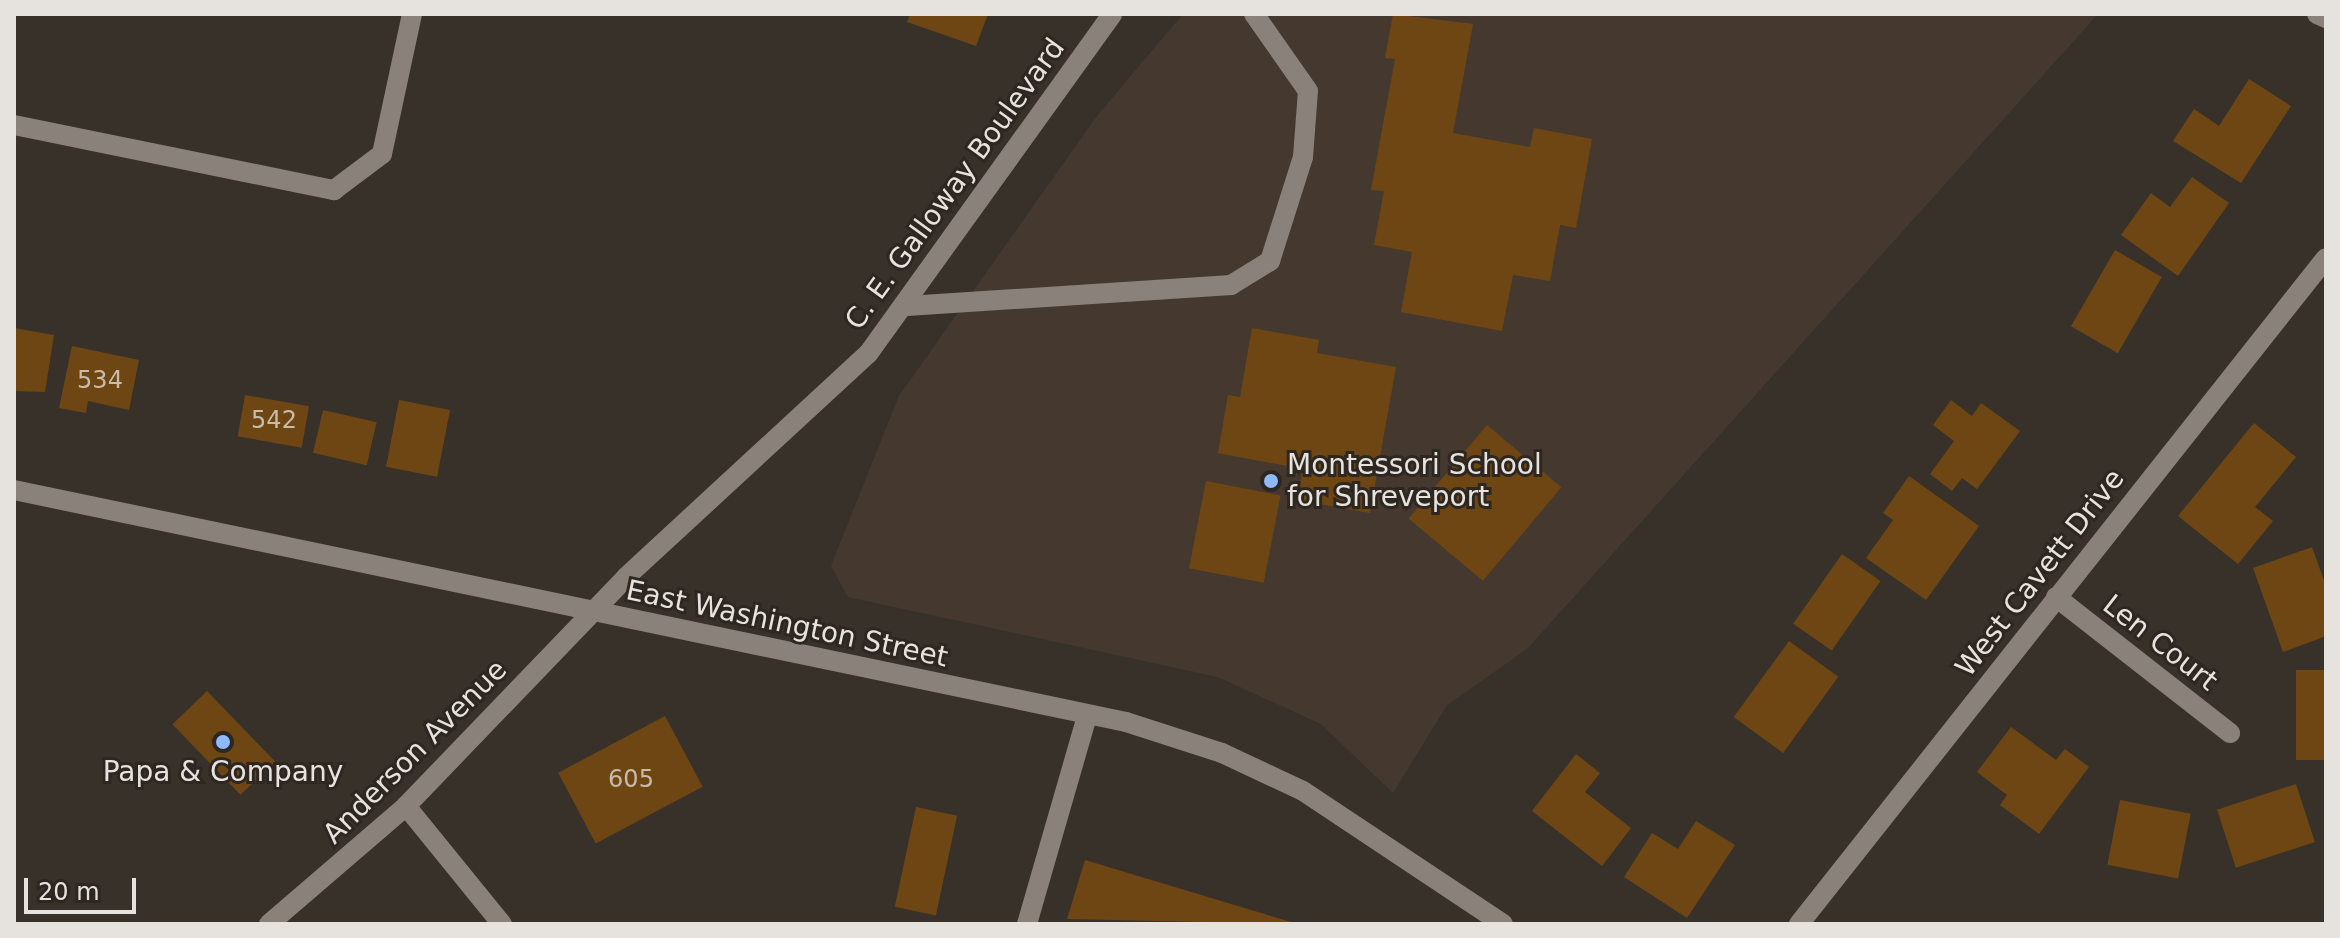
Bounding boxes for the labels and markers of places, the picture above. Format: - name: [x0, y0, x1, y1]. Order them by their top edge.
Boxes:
- place label: Montessori School for Shreveport: [1287, 448, 1542, 514]
- marker: Montessori School for Shreveport: [1262, 472, 1280, 490]
- marker: Papa & Company: [214, 733, 232, 751]
- place label: Papa & Company: [103, 755, 343, 789]

